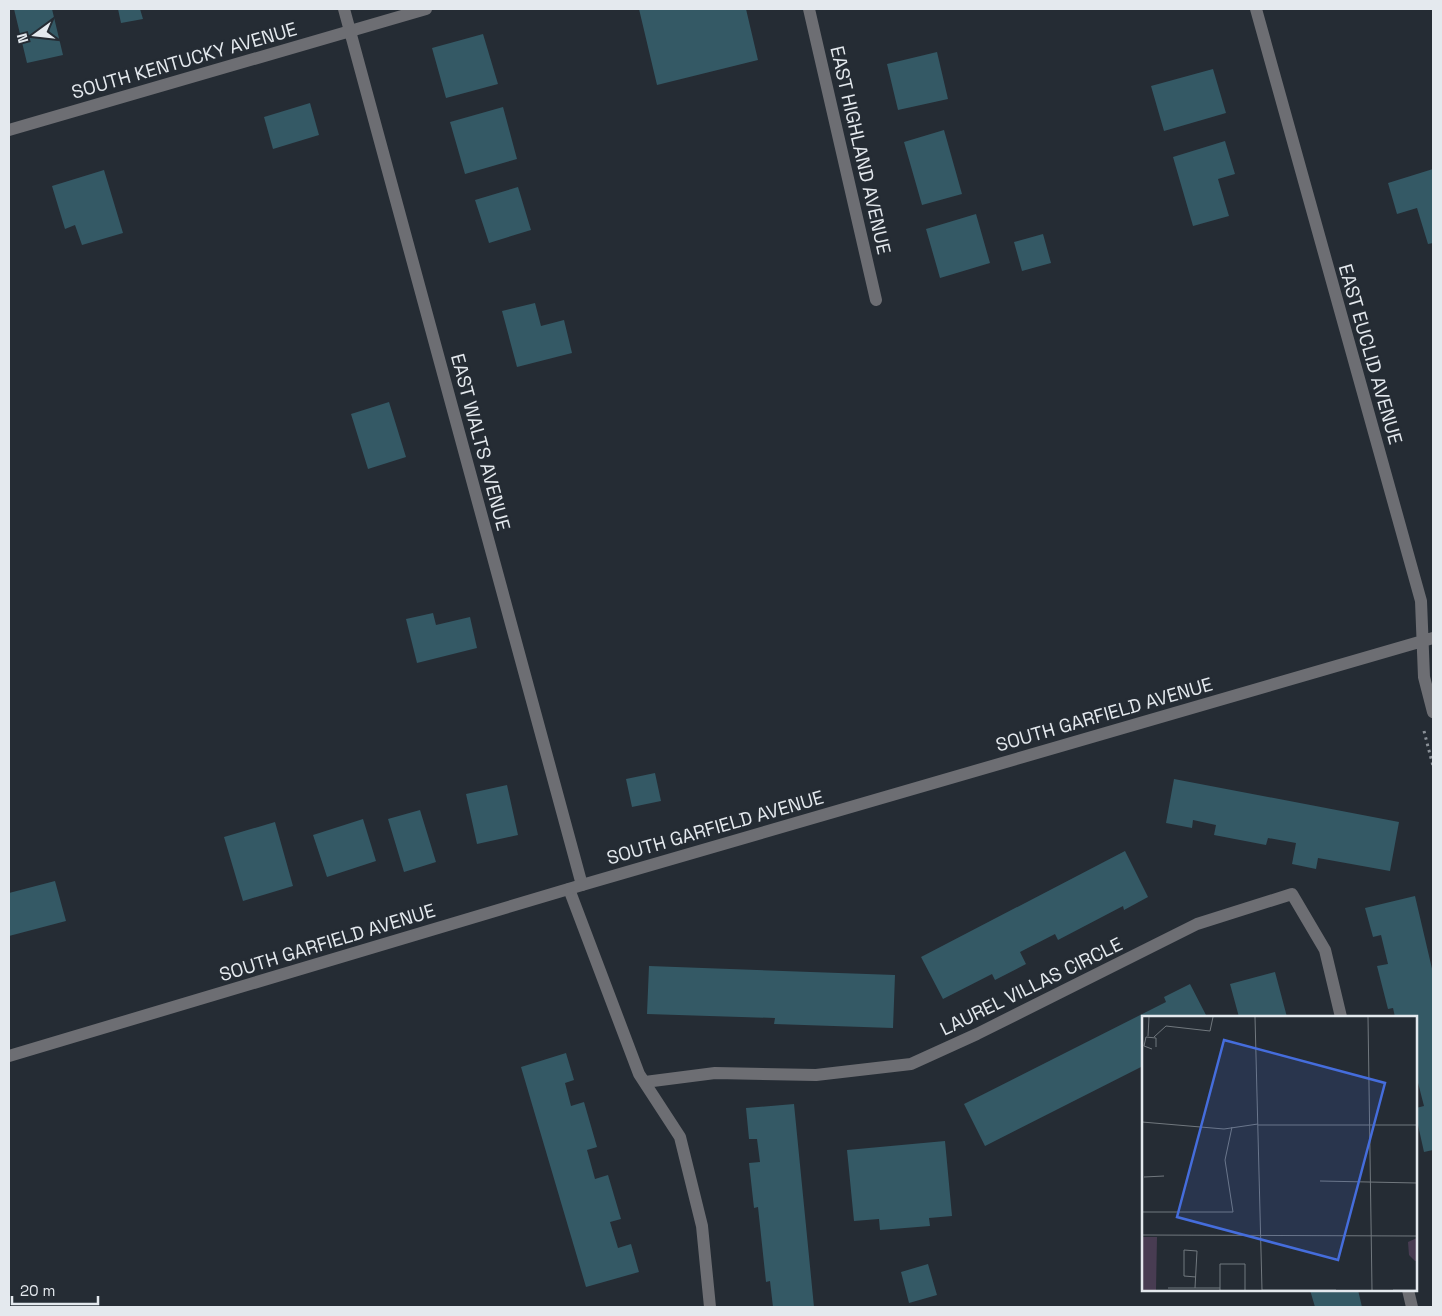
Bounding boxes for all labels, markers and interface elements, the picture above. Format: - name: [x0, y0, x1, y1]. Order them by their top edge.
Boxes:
- north arrow: [10, 10, 60, 60]
- street label: SOUTH KENTUCKY AVENUE: [68, 16, 300, 105]
- text: N: [13, 31, 32, 45]
- street label: EAST HIGHLAND AVENUE: [824, 44, 897, 257]
- street label: EAST EUCLID AVENUE: [1333, 261, 1408, 447]
- street label: EAST WALTS AVENUE: [445, 351, 516, 533]
- street label: SOUTH GARFIELD AVENUE: [993, 672, 1216, 757]
- street label: SOUTH GARFIELD AVENUE: [604, 785, 827, 870]
- street label: SOUTH GARFIELD AVENUE: [216, 898, 438, 987]
- street label: LAUREL VILLAS CIRCLE: [936, 931, 1126, 1041]
- inset map: [1142, 1016, 1417, 1291]
- scale bar: [12, 1274, 99, 1306]
- text: 20 m: [20, 1281, 55, 1300]

